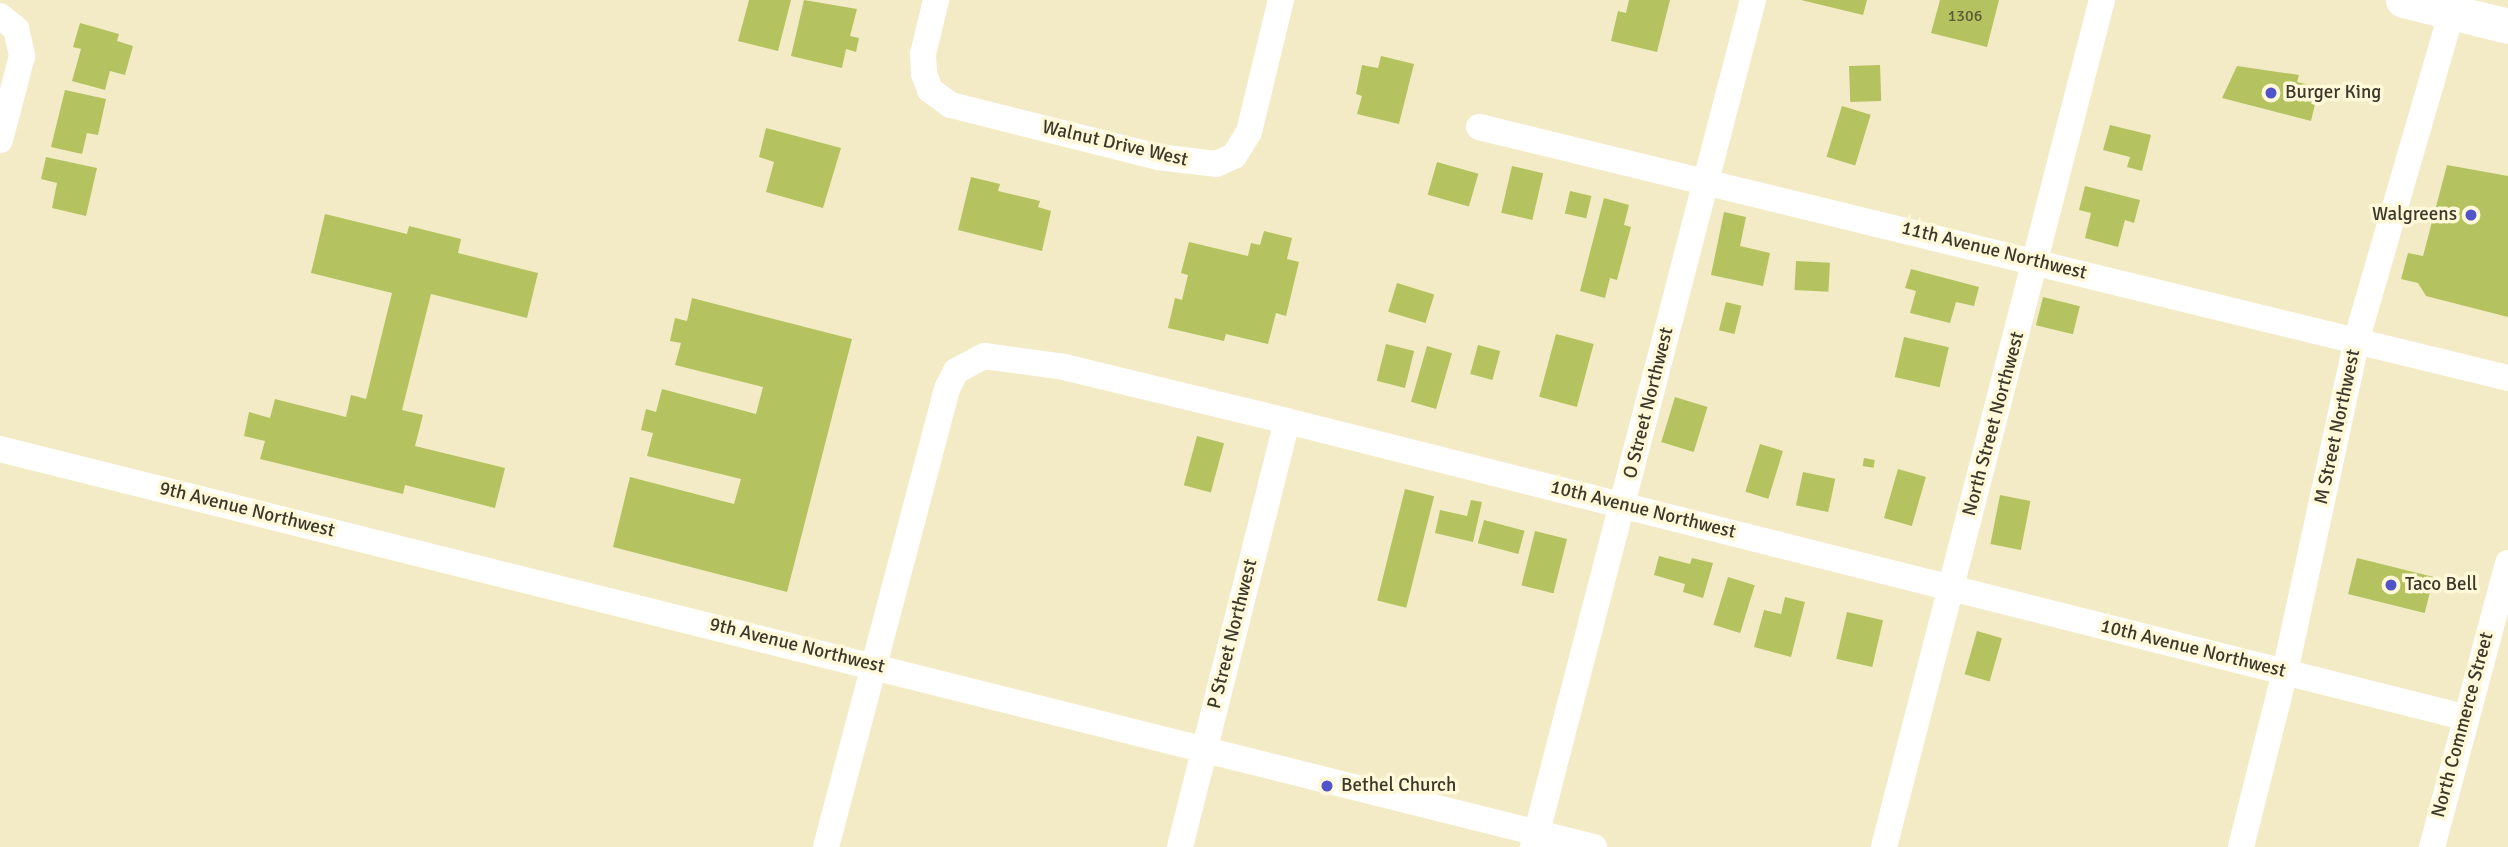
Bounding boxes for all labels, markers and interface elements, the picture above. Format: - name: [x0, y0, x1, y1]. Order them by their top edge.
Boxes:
- house number: 1306: [1948, 6, 1982, 26]
- place label: Burger King: [2285, 82, 2381, 104]
- marker: Burger King: [2263, 85, 2279, 101]
- street label: Walnut Drive West: [1040, 116, 1190, 172]
- place label: Walgreens: [2372, 204, 2457, 226]
- marker: Walgreens: [2463, 207, 2479, 223]
- street label: 11th Avenue Northwest: [1899, 217, 2089, 285]
- street label: O Street Northwest: [1619, 325, 1679, 481]
- street label: North Street Northwest: [1958, 329, 2030, 519]
- street label: M Street Northwest: [2310, 347, 2366, 507]
- street label: 10th Avenue Northwest: [1548, 476, 1738, 544]
- street label: 9th Avenue Northwest: [157, 477, 337, 543]
- street label: P Street Northwest: [1203, 557, 1263, 711]
- place label: Taco Bell: [2405, 574, 2477, 596]
- marker: Taco Bell: [2383, 577, 2399, 593]
- street label: 9th Avenue Northwest: [707, 613, 887, 679]
- street label: 10th Avenue Northwest: [2098, 615, 2288, 683]
- street label: North Commerce Street: [2427, 630, 2499, 820]
- place label: Bethel Church: [1341, 775, 1456, 797]
- marker: Bethel Church: [1319, 778, 1335, 794]

